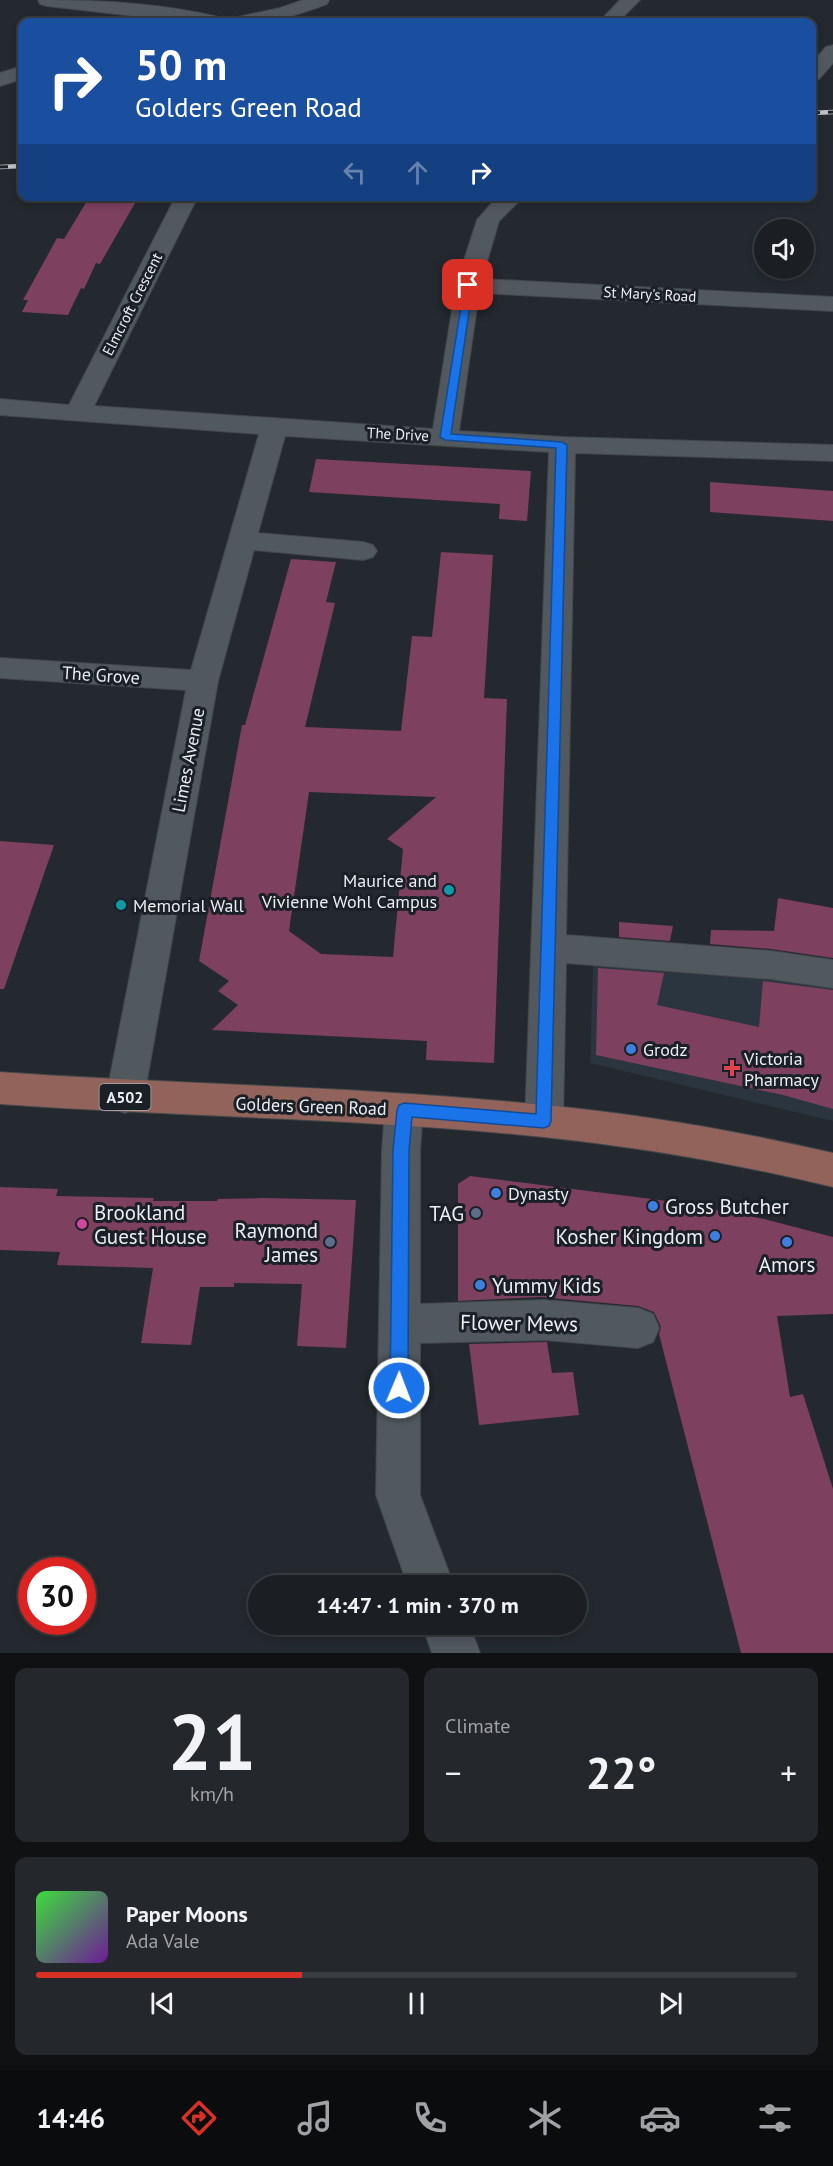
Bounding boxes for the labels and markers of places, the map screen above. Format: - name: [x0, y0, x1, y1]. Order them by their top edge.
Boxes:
- pin: [442, 259, 493, 310]
- place label: Maurice and Vivienne Wohl Campus: [261, 869, 437, 913]
- marker: Maurice and Vivienne Wohl Campus: [442, 883, 456, 897]
- place label: Memorial Wall: [133, 894, 245, 917]
- marker: Memorial Wall: [114, 898, 128, 912]
- place label: Grodz: [643, 1038, 688, 1061]
- marker: Grodz: [624, 1042, 638, 1056]
- place label: Victoria Pharmacy: [743, 1047, 819, 1091]
- marker: Victoria Pharmacy: [725, 1061, 739, 1075]
- place label: Dynasty: [508, 1182, 569, 1205]
- marker: Dynasty: [489, 1186, 503, 1200]
- place label: Gross Butcher: [665, 1193, 789, 1220]
- place label: Brookland Guest House: [94, 1199, 207, 1250]
- marker: Gross Butcher: [646, 1199, 660, 1213]
- place label: TAG: [429, 1200, 464, 1227]
- marker: TAG: [469, 1206, 483, 1220]
- marker: Brookland Guest House: [75, 1217, 89, 1231]
- place label: Raymond James: [234, 1217, 318, 1268]
- place label: Kosher Kingdom: [555, 1223, 703, 1250]
- marker: Kosher Kingdom: [708, 1229, 722, 1243]
- marker: Raymond James: [323, 1235, 337, 1249]
- marker: Amors: [780, 1235, 794, 1249]
- place label: Amors: [759, 1251, 815, 1278]
- place label: Yummy Kids: [492, 1272, 601, 1299]
- marker: Yummy Kids: [473, 1278, 487, 1292]

